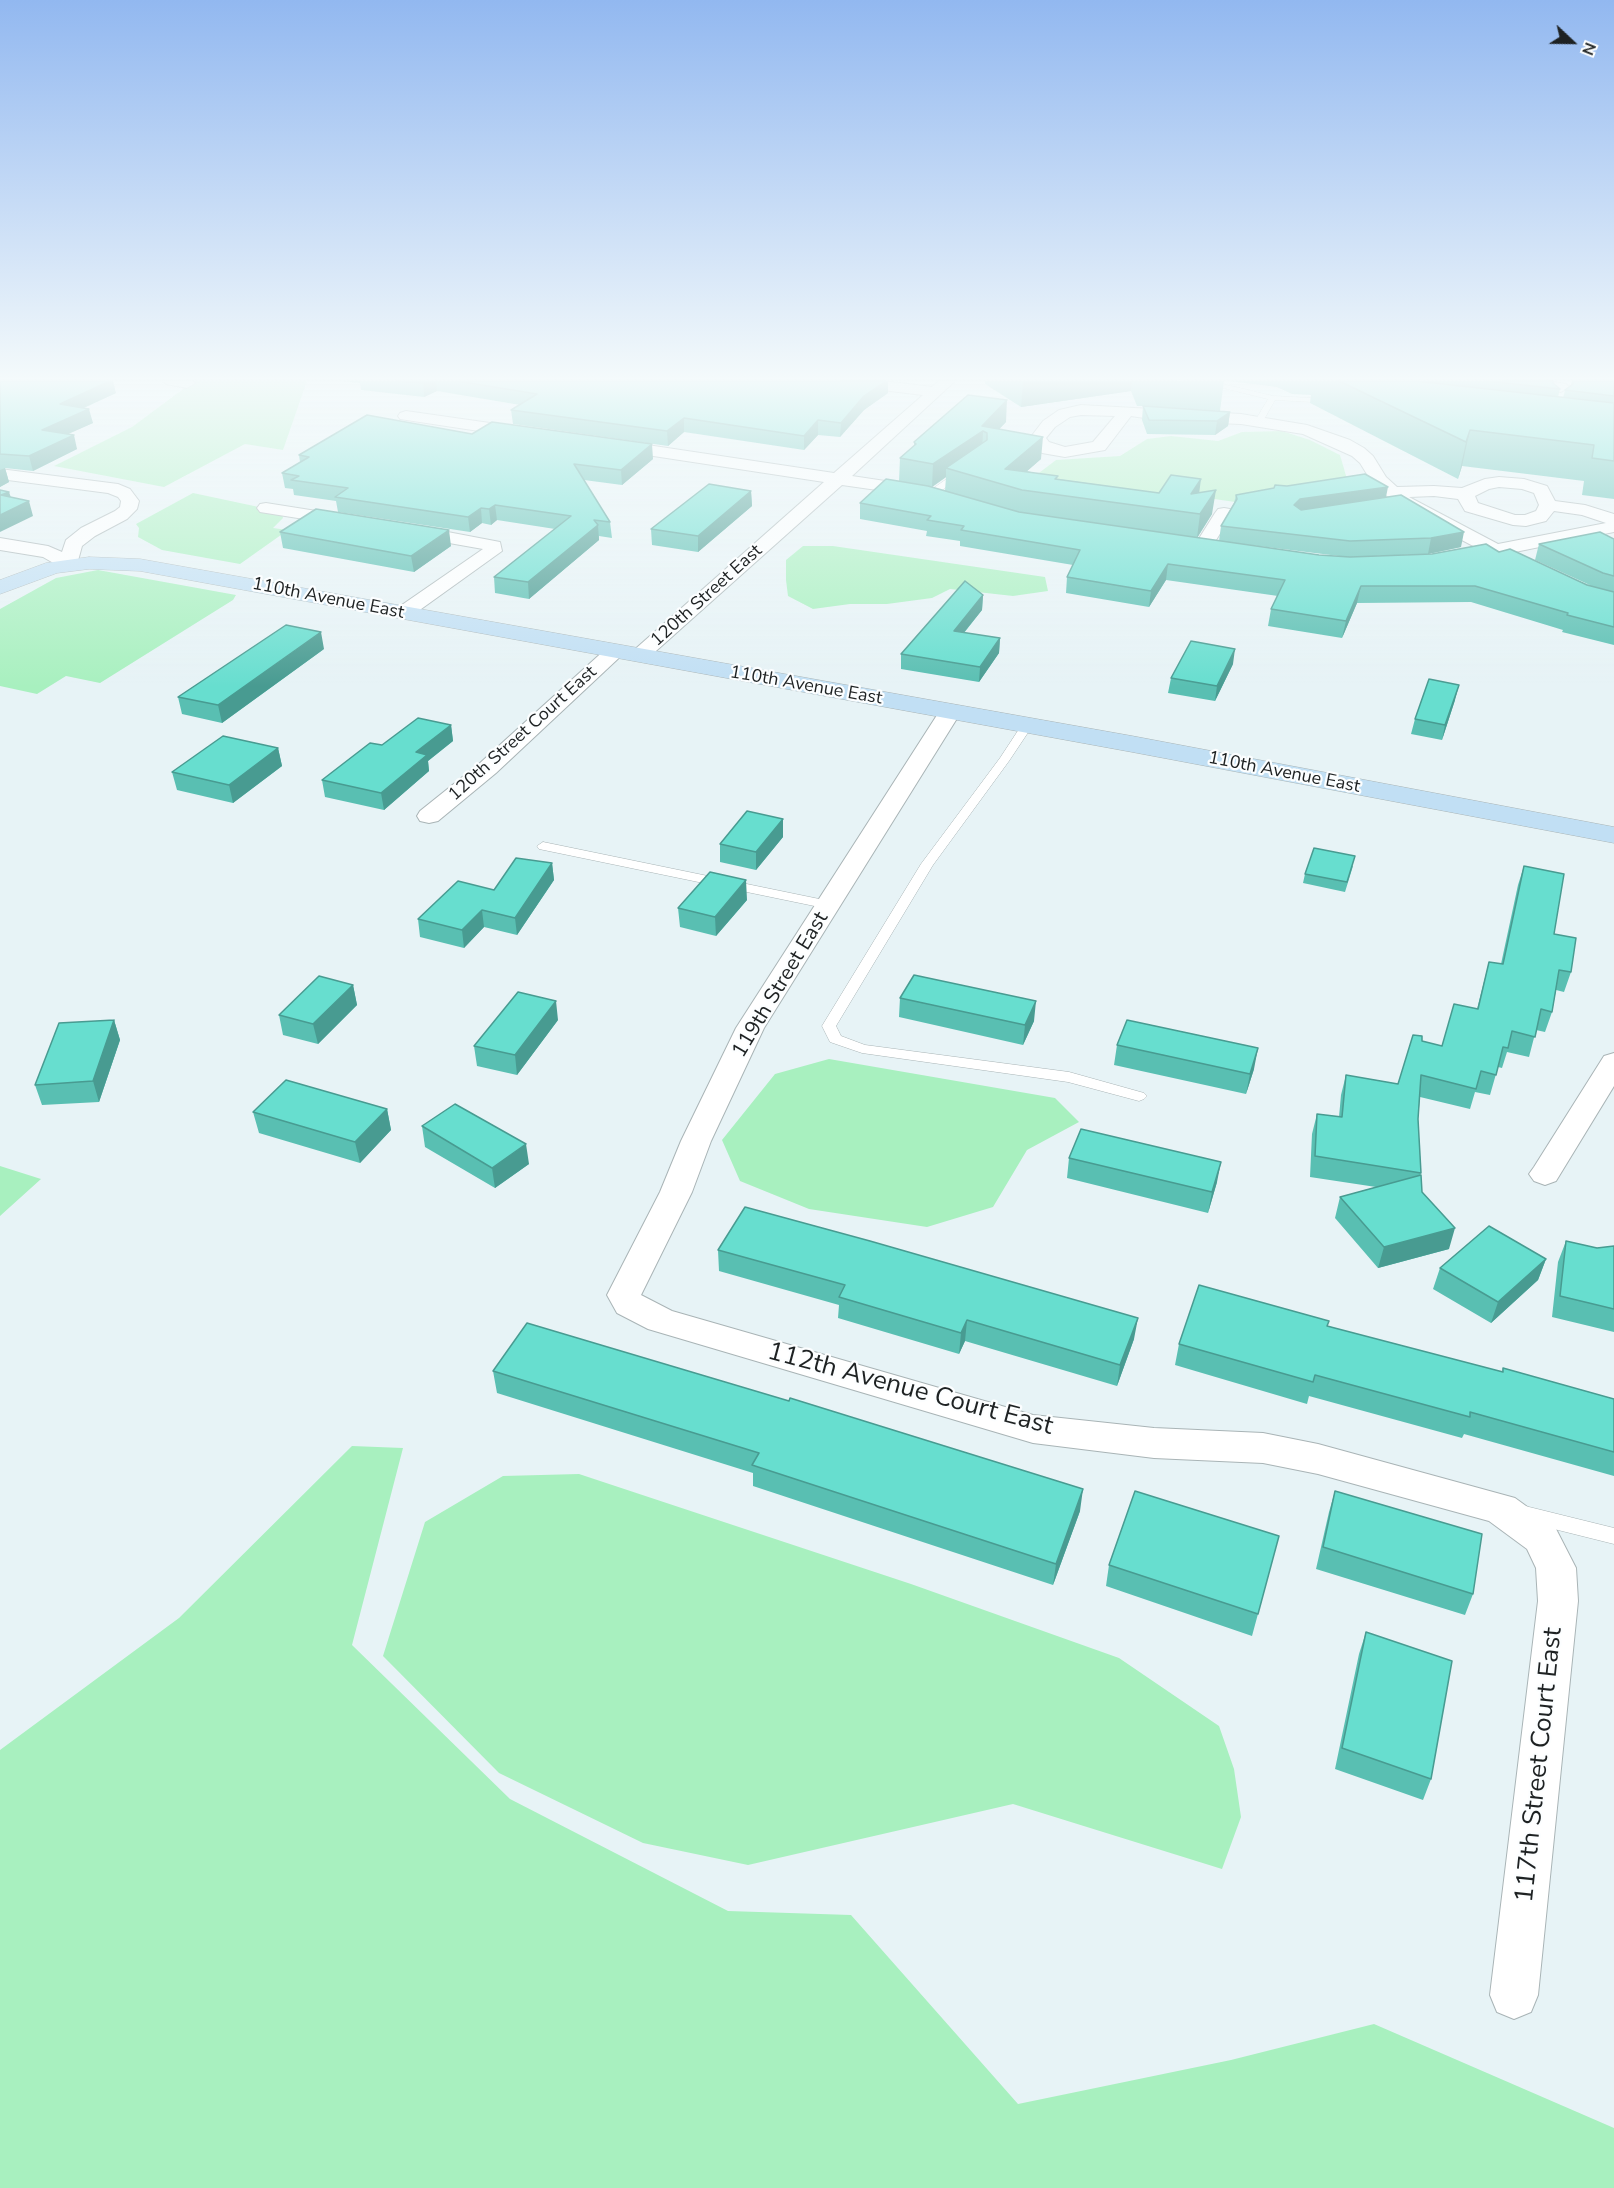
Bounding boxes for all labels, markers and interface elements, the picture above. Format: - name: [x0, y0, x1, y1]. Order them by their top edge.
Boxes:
- north arrow: [1542, 12, 1602, 72]
- text: N: [1576, 39, 1601, 58]
- street label: 120th Street East: [647, 540, 767, 652]
- street label: 110th Avenue East: [250, 574, 406, 624]
- street label: 120th Street Court East: [445, 662, 601, 806]
- street label: 110th Avenue East: [728, 662, 884, 710]
- street label: 110th Avenue East: [1206, 748, 1362, 798]
- street label: 119th Street East: [728, 907, 834, 1063]
- street label: 112th Avenue Court East: [764, 1337, 1056, 1443]
- street label: 117th Street Court East: [1510, 1626, 1570, 1904]

